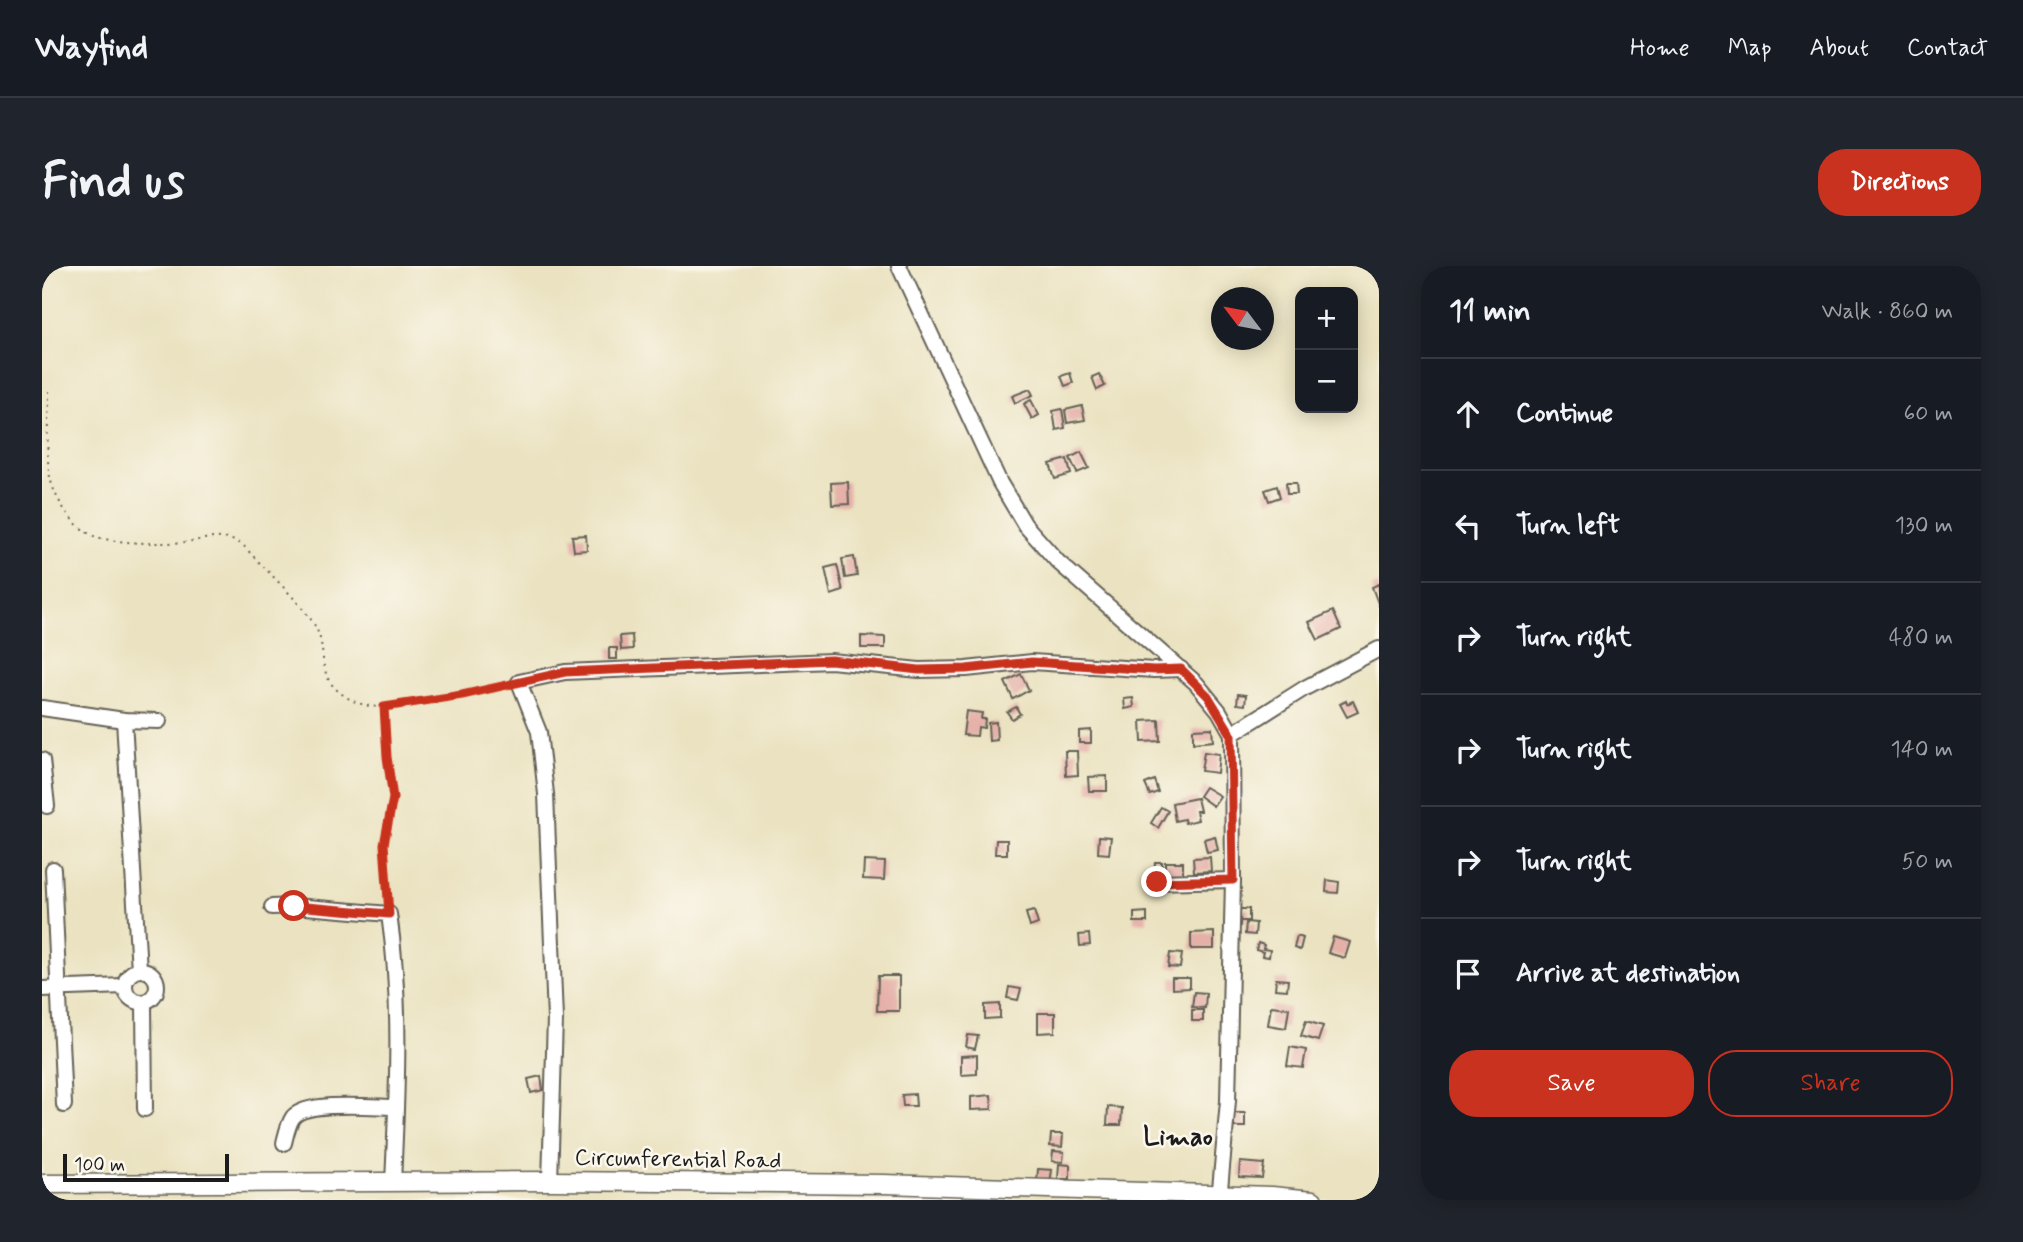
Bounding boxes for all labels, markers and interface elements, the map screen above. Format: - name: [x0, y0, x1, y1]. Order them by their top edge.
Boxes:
- text: Wayfind: [35, 26, 148, 70]
- text: Home: [1630, 33, 1690, 64]
- text: Map: [1728, 33, 1772, 64]
- text: About: [1810, 33, 1869, 64]
- text: Contact: [1907, 33, 1988, 64]
- button: Directions: [1818, 149, 1981, 216]
- text: Find us: [42, 150, 185, 215]
- north arrow: [1211, 287, 1274, 350]
- map controls: [1295, 287, 1358, 413]
- button: +: [1295, 287, 1358, 350]
- text: 11 min: [1449, 292, 1531, 331]
- text: Walk · 860 m: [1822, 297, 1953, 327]
- button: −: [1295, 350, 1358, 413]
- icon: ahead: [1449, 395, 1487, 433]
- text: Continue: [1516, 397, 1613, 431]
- text: 60 m: [1904, 399, 1953, 429]
- icon: left: [1449, 507, 1487, 545]
- text: Turn left: [1516, 509, 1620, 543]
- text: 130 m: [1895, 511, 1953, 541]
- icon: right: [1449, 619, 1487, 657]
- text: Turn right: [1516, 621, 1632, 655]
- text: 480 m: [1889, 623, 1953, 653]
- icon: right: [1449, 731, 1487, 769]
- text: Turn right: [1516, 733, 1632, 767]
- text: 140 m: [1890, 735, 1953, 765]
- icon: right: [1449, 843, 1487, 881]
- text: Turn right: [1516, 845, 1632, 879]
- text: 50 m: [1902, 847, 1953, 877]
- route end: [1141, 866, 1172, 897]
- route start: [278, 890, 309, 921]
- icon: arrive: [1449, 955, 1487, 993]
- text: Arrive at destination: [1516, 957, 1740, 991]
- button: Save: [1449, 1050, 1694, 1117]
- button: Share: [1708, 1050, 1953, 1117]
- district label: Limao: [1143, 1121, 1213, 1155]
- street label: Circumferential Road: [574, 1143, 782, 1177]
- scale bar: [63, 1151, 229, 1183]
- text: 100 m: [74, 1153, 125, 1178]

